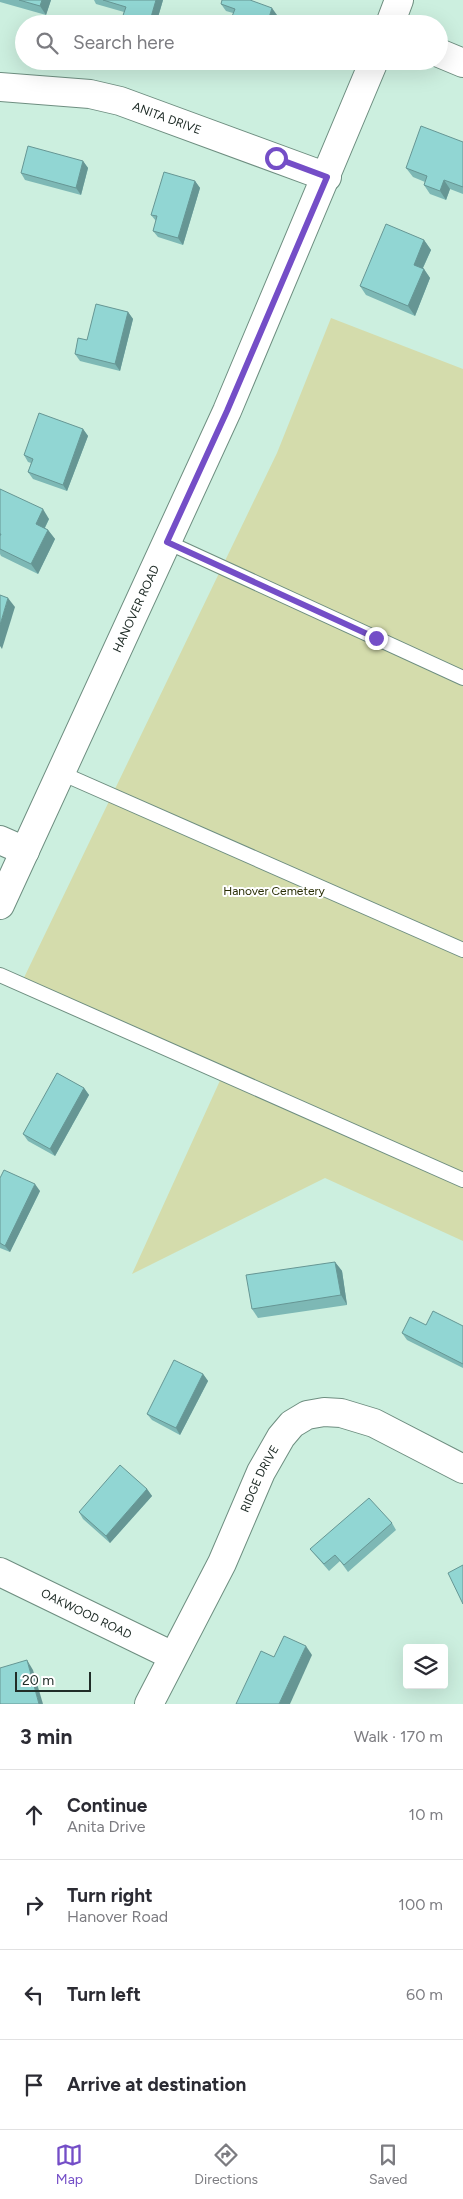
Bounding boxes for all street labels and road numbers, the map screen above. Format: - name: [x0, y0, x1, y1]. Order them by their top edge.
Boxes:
- street label: ANITA DRIVE: [131, 99, 203, 137]
- street label: HANOVER ROAD: [110, 563, 162, 655]
- street label: RIDGE DRIVE: [238, 1443, 282, 1514]
- street label: OAKWOOD ROAD: [39, 1586, 134, 1642]

